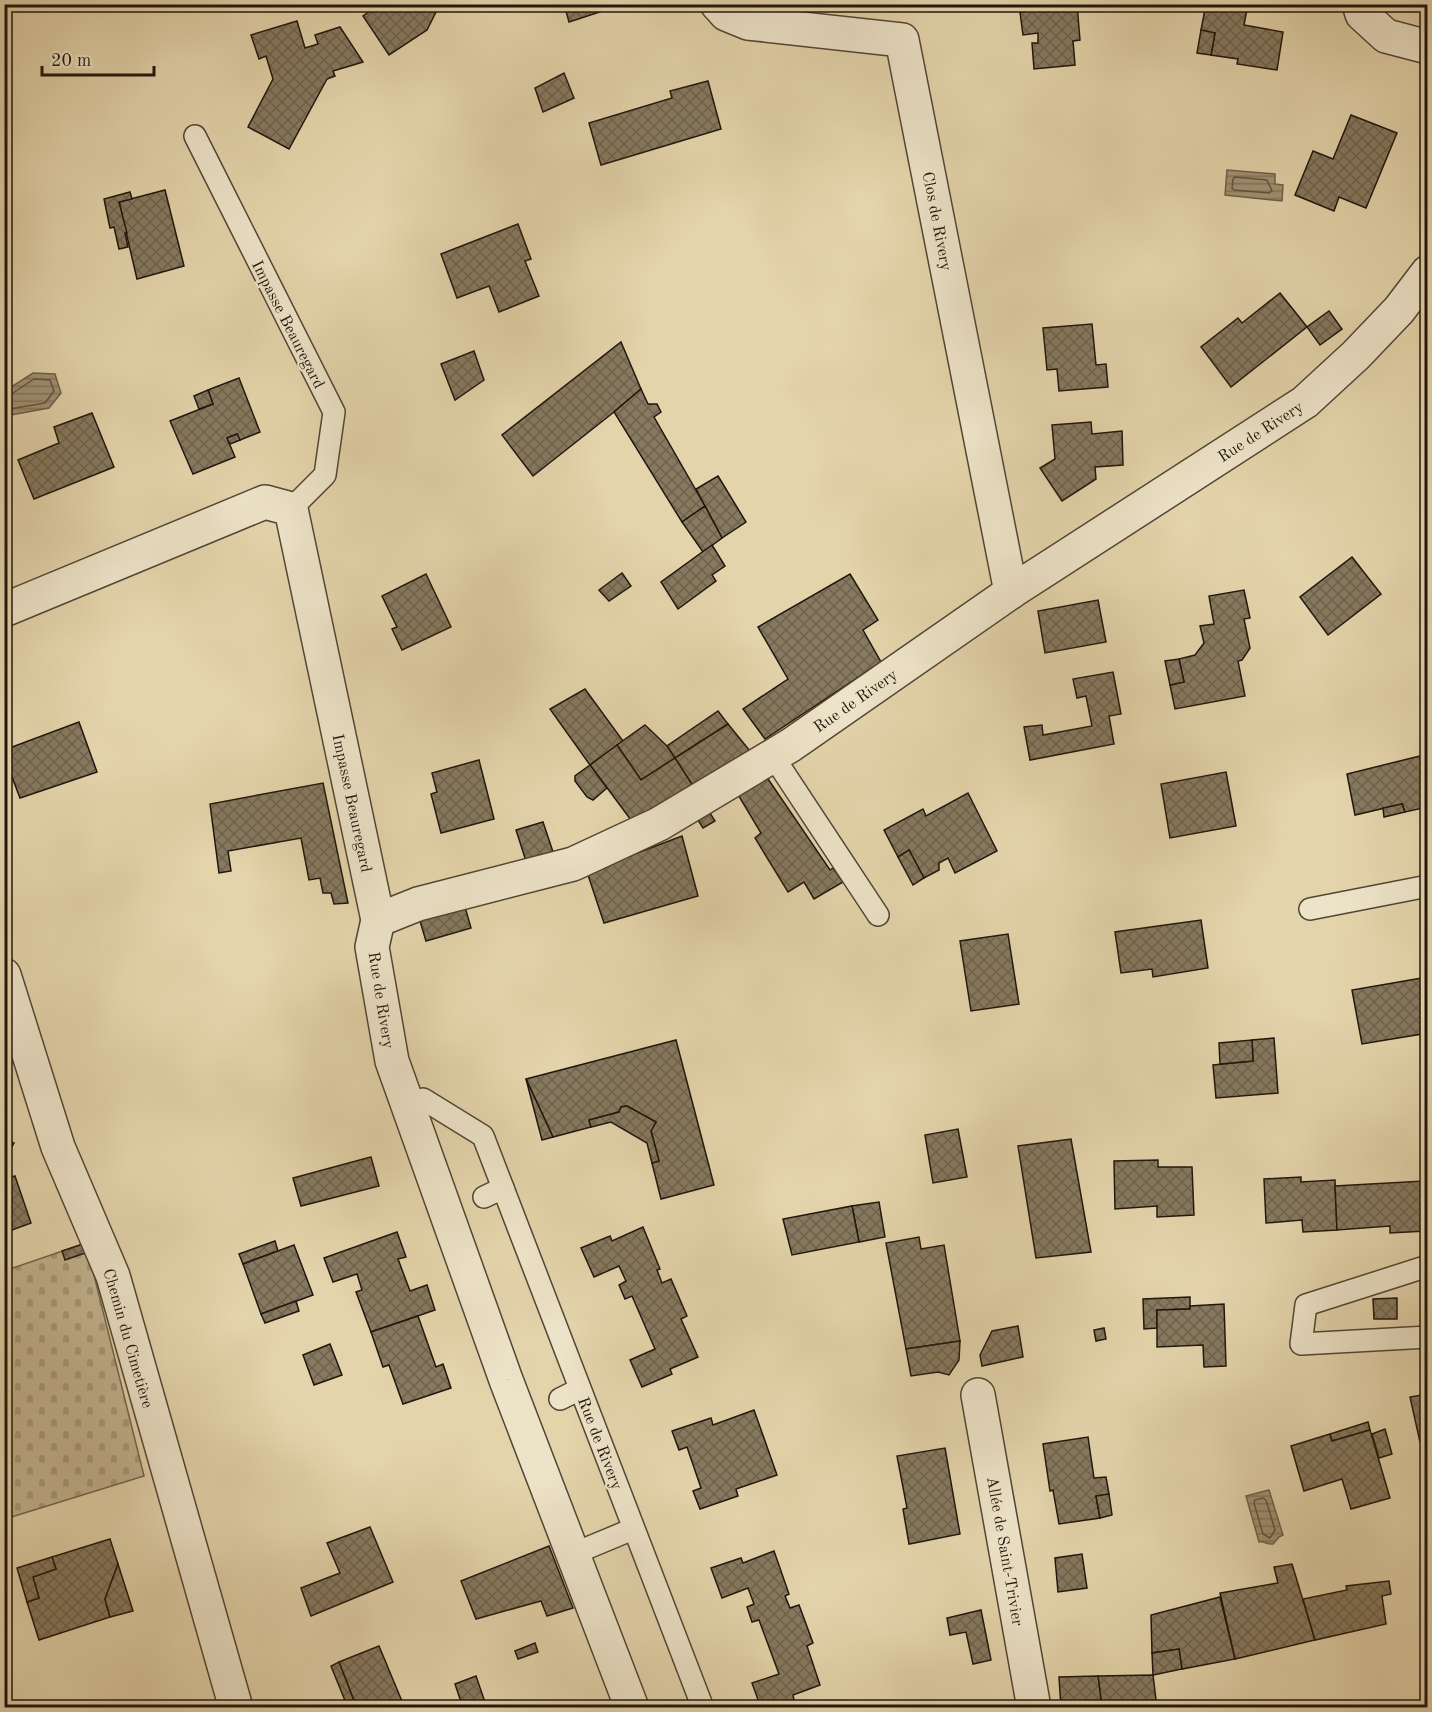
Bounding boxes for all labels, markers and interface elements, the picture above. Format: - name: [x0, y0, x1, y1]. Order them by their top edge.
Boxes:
- scale bar: [42, 39, 154, 77]
- text: 20 m: [51, 52, 91, 70]
- street label: Clos de Rivery: [919, 171, 954, 273]
- street label: Impasse Beauregard: [248, 258, 326, 391]
- street label: Rue de Rivery: [1216, 399, 1307, 466]
- street label: Rue de Rivery: [811, 667, 901, 736]
- street label: Impasse Beauregard: [329, 733, 374, 874]
- street label: Rue de Rivery: [364, 951, 396, 1050]
- street label: Chemin du Cimetière: [99, 1267, 155, 1410]
- street label: Rue de Rivery: [574, 1395, 624, 1493]
- street label: Allée de Saint-Trivier: [983, 1475, 1025, 1628]

